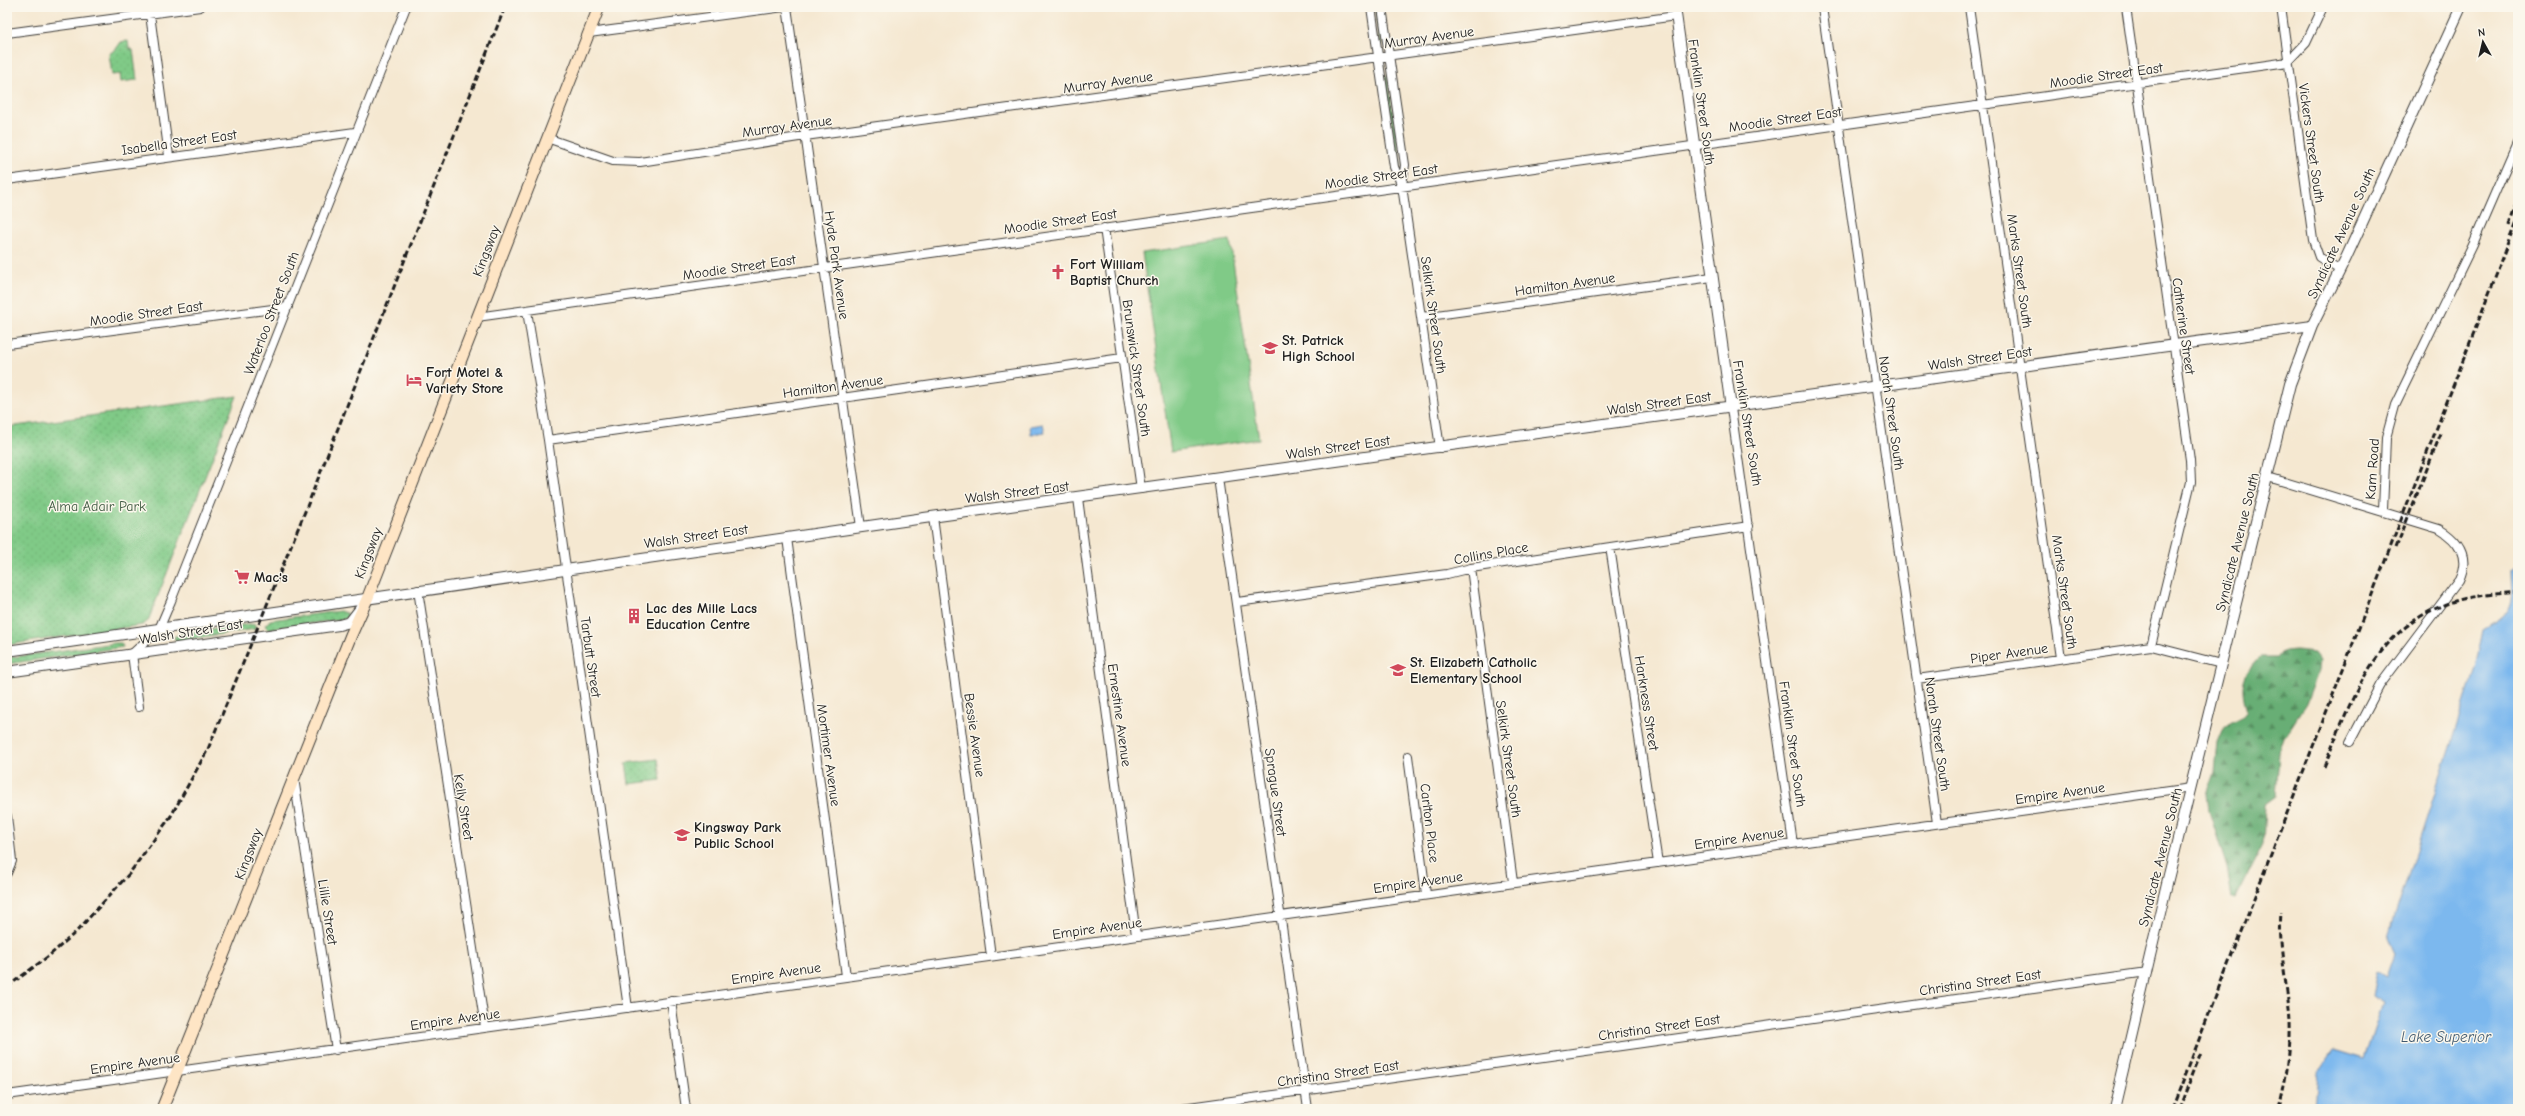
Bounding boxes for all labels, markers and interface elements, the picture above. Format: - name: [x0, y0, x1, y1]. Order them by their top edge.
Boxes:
- north arrow: [2463, 22, 2503, 62]
- street label: Murray Avenue: [1383, 23, 1475, 52]
- text: N: [2477, 26, 2486, 40]
- street label: Franklin Street South: [1684, 38, 1719, 166]
- street label: Moodie Street East: [2048, 59, 2165, 92]
- street label: Murray Avenue: [1062, 68, 1154, 97]
- street label: Vickers Street South: [2295, 82, 2328, 204]
- street label: Moodie Street East: [1727, 103, 1844, 136]
- street label: Murray Avenue: [741, 112, 833, 141]
- street label: Isabella Street East: [120, 126, 239, 159]
- street label: Moodie Street East: [1323, 160, 1440, 193]
- street label: Syndicate Avenue South: [2304, 165, 2379, 301]
- street label: Moodie Street East: [1002, 205, 1119, 238]
- street label: Hyde Park Avenue: [820, 210, 853, 320]
- street label: Marks Street South: [2003, 213, 2036, 329]
- street label: Kingsway: [469, 222, 504, 279]
- street label: Waterloo Street South: [240, 249, 303, 377]
- street label: Moodie Street East: [681, 251, 798, 284]
- street label: Selkirk Street South: [1417, 255, 1450, 375]
- place label: Fort William Baptist Church: [1070, 256, 1159, 289]
- church icon: Fort William Baptist Church: [1049, 263, 1067, 281]
- street label: Hamilton Avenue: [1514, 269, 1616, 300]
- street label: Catherine Street: [2168, 277, 2199, 377]
- street label: Moodie Street East: [88, 297, 205, 330]
- street label: Brunswick Street South: [1118, 298, 1155, 438]
- place label: St. Patrick High School: [1282, 332, 1355, 365]
- school or university icon: St. Patrick High School: [1261, 339, 1279, 357]
- street label: Walsh Street East: [1927, 343, 2034, 374]
- street label: Norah Street South: [1875, 355, 1908, 471]
- street label: Franklin Street South: [1729, 359, 1766, 487]
- place label: Fort Motel & Variety Store: [426, 364, 503, 397]
- hotel icon: Fort Motel & Variety Store: [405, 371, 423, 389]
- street label: Hamilton Avenue: [782, 371, 884, 402]
- street label: Walsh Street East: [1606, 388, 1713, 419]
- street label: Walsh Street East: [1285, 432, 1392, 463]
- street label: Kam Road: [2362, 438, 2383, 500]
- street label: Syndicate Avenue South: [2212, 471, 2263, 613]
- street label: Walsh Street East: [964, 478, 1071, 507]
- park label: Alma Adair Park: [48, 498, 146, 515]
- street label: Walsh Street East: [643, 521, 750, 552]
- street label: Kingsway: [351, 524, 386, 581]
- street label: Marks Street South: [2048, 534, 2081, 650]
- street label: Collins Place: [1452, 539, 1530, 568]
- supermarket icon: Mac's: [233, 568, 251, 586]
- place label: Mac's: [254, 569, 288, 586]
- place label: Lac des Mille Lacs Education Centre: [646, 600, 757, 633]
- building icon: Lac des Mille Lacs Education Centre: [625, 607, 643, 625]
- street label: Walsh Street East: [138, 615, 245, 648]
- street label: Tarbutt Street: [576, 616, 605, 699]
- street label: Piper Avenue: [1969, 640, 2049, 667]
- place label: St. Elizabeth Catholic Elementary School: [1410, 654, 1537, 687]
- street label: Harkness Street: [1631, 654, 1663, 753]
- school or university icon: St. Elizabeth Catholic Elementary School: [1389, 661, 1407, 679]
- street label: Ernestine Avenue: [1104, 662, 1135, 768]
- street label: Norah Street South: [1921, 676, 1954, 792]
- street label: Franklin Street South: [1775, 680, 1810, 808]
- street label: Bessie Avenue: [960, 692, 989, 778]
- street label: Selkirk Street South: [1492, 699, 1525, 819]
- street label: Mortimer Avenue: [813, 703, 844, 807]
- street label: Sprague Street: [1261, 747, 1290, 838]
- street label: Kelly Street: [450, 773, 477, 842]
- street label: Empire Avenue: [2014, 779, 2106, 808]
- street label: Carlton Place: [1416, 782, 1443, 864]
- street label: Syndicate Avenue South: [2135, 786, 2186, 928]
- place label: Kingsway Park Public School: [694, 819, 781, 852]
- street label: Empire Avenue: [1693, 824, 1785, 853]
- street label: Kingsway: [231, 825, 266, 882]
- school or university icon: Kingsway Park Public School: [673, 826, 691, 844]
- street label: Empire Avenue: [1372, 868, 1464, 897]
- street label: Lillie Street: [314, 878, 341, 947]
- street label: Empire Avenue: [1051, 914, 1143, 943]
- street label: Empire Avenue: [730, 959, 822, 988]
- street label: Christina Street East: [1918, 965, 2043, 999]
- street label: Empire Avenue: [409, 1005, 501, 1034]
- street label: Christina Street East: [1597, 1010, 1722, 1044]
- water label: Lake Superior: [2401, 1028, 2492, 1046]
- street label: Empire Avenue: [89, 1049, 181, 1078]
- street label: Christina Street East: [1276, 1056, 1401, 1090]

